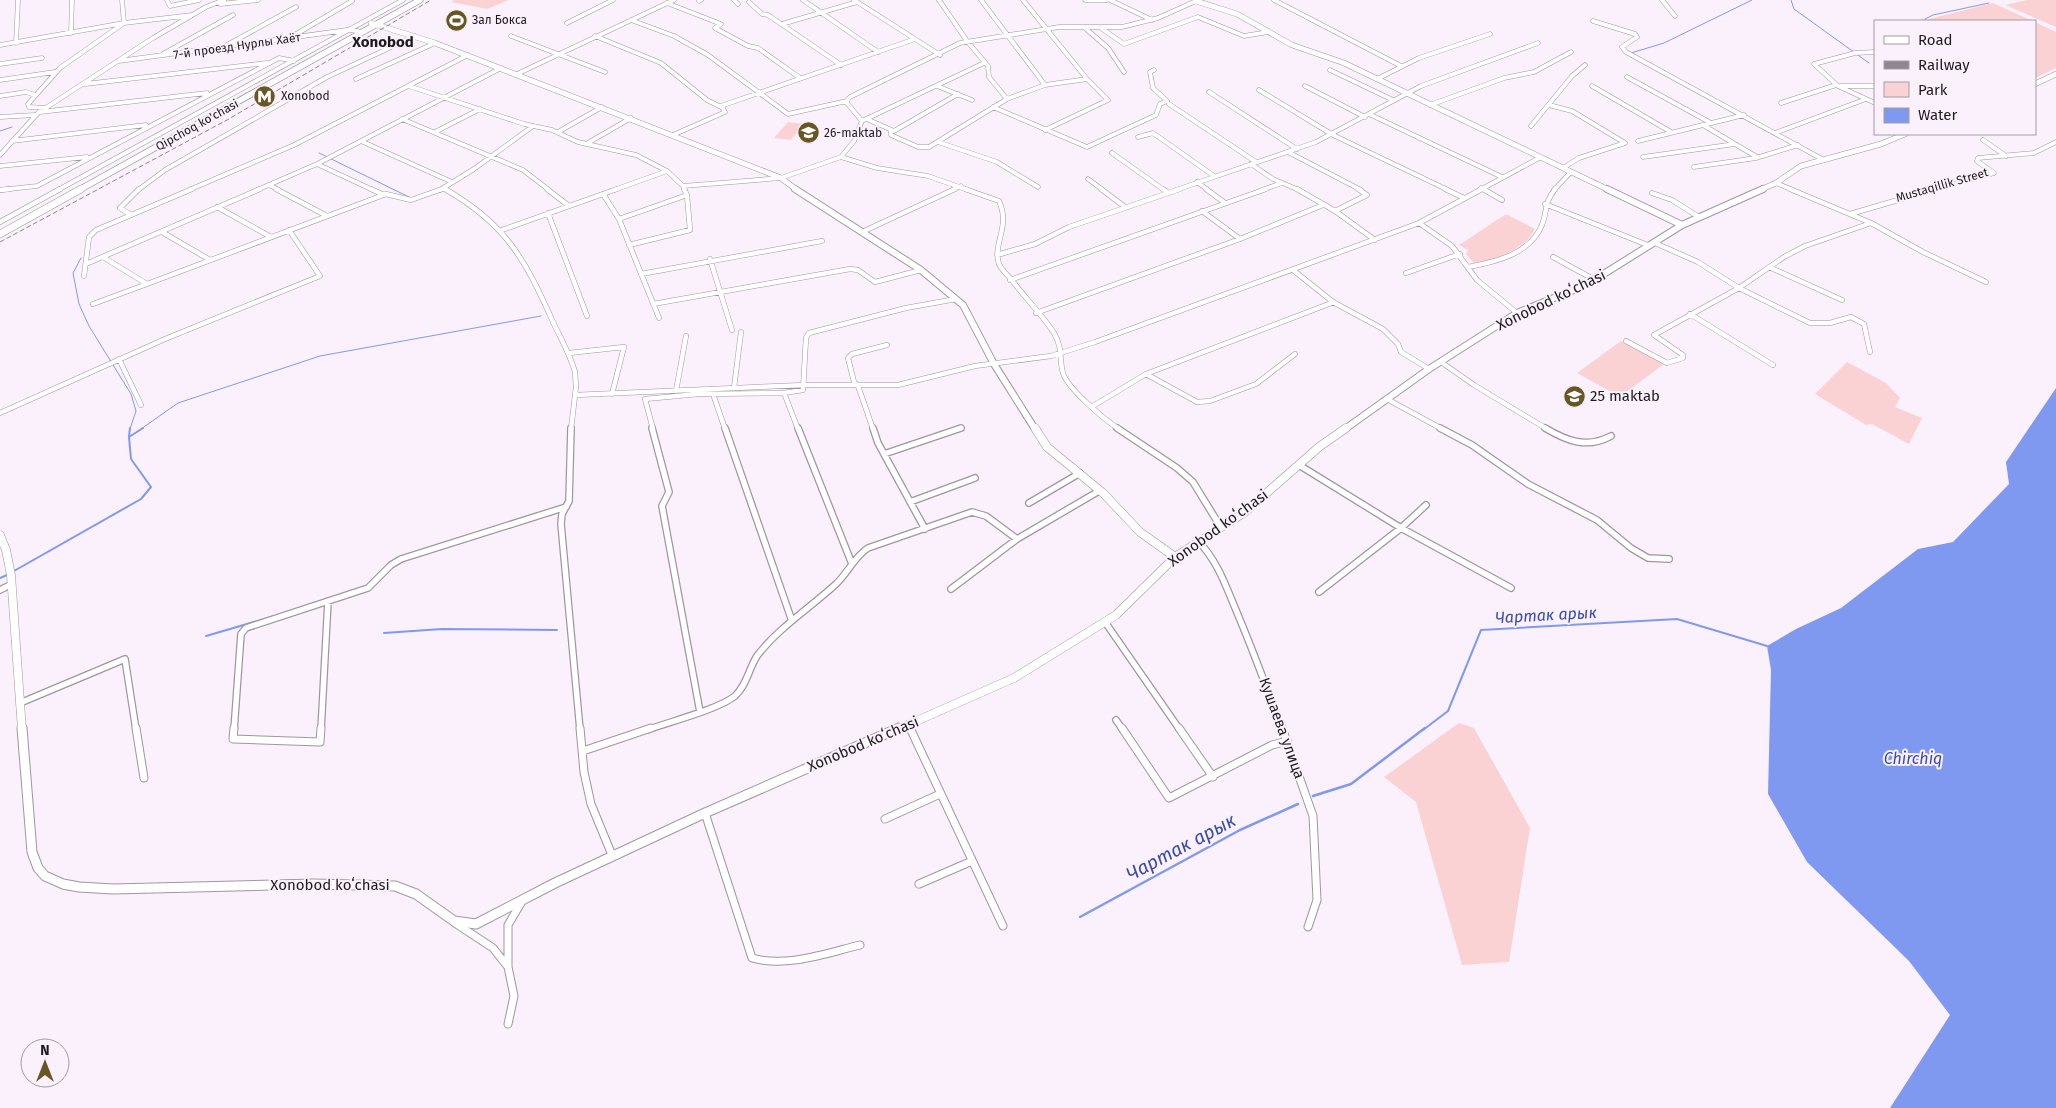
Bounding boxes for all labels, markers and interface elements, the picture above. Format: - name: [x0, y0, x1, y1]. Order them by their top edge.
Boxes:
- sports icon: Зал Бокса: [444, 8, 468, 32]
- place label: Зал Бокса: [472, 13, 527, 27]
- legend: [1874, 20, 2036, 135]
- street label: 7-й проезд Нурлы Хаёт: [172, 30, 302, 62]
- text: Road: [1918, 31, 1953, 49]
- district label: Xonobod: [351, 33, 414, 51]
- text: Railway: [1918, 56, 1970, 74]
- text: Park: [1918, 81, 1948, 99]
- metro station icon: Xonobod: [253, 84, 277, 108]
- place label: Xonobod: [281, 89, 330, 103]
- street label: Qipchoq ko'chasi: [153, 96, 241, 154]
- text: Water: [1918, 106, 1957, 124]
- school or university icon: 26-maktab: [796, 121, 820, 145]
- place label: 26-maktab: [824, 126, 882, 140]
- street label: Mustaqillik Street: [1894, 165, 1990, 205]
- street label: Xonobod koʻchasi: [1493, 266, 1609, 334]
- school or university icon: 25 maktab: [1562, 384, 1586, 408]
- place label: 25 maktab: [1590, 387, 1660, 405]
- street label: Xonobod koʻchasi: [1164, 486, 1272, 570]
- water label: Чартак арык: [1495, 603, 1598, 627]
- street label: Кушаева улица: [1255, 675, 1309, 781]
- street label: Xonobod koʻchasi: [805, 712, 921, 776]
- water label: Chirchiq: [1884, 749, 1942, 768]
- water label: Чартак арык: [1122, 808, 1240, 886]
- street label: Xonobod koʻchasi: [270, 876, 390, 894]
- north arrow: [20, 1038, 70, 1088]
- text: N: [40, 1042, 50, 1059]

